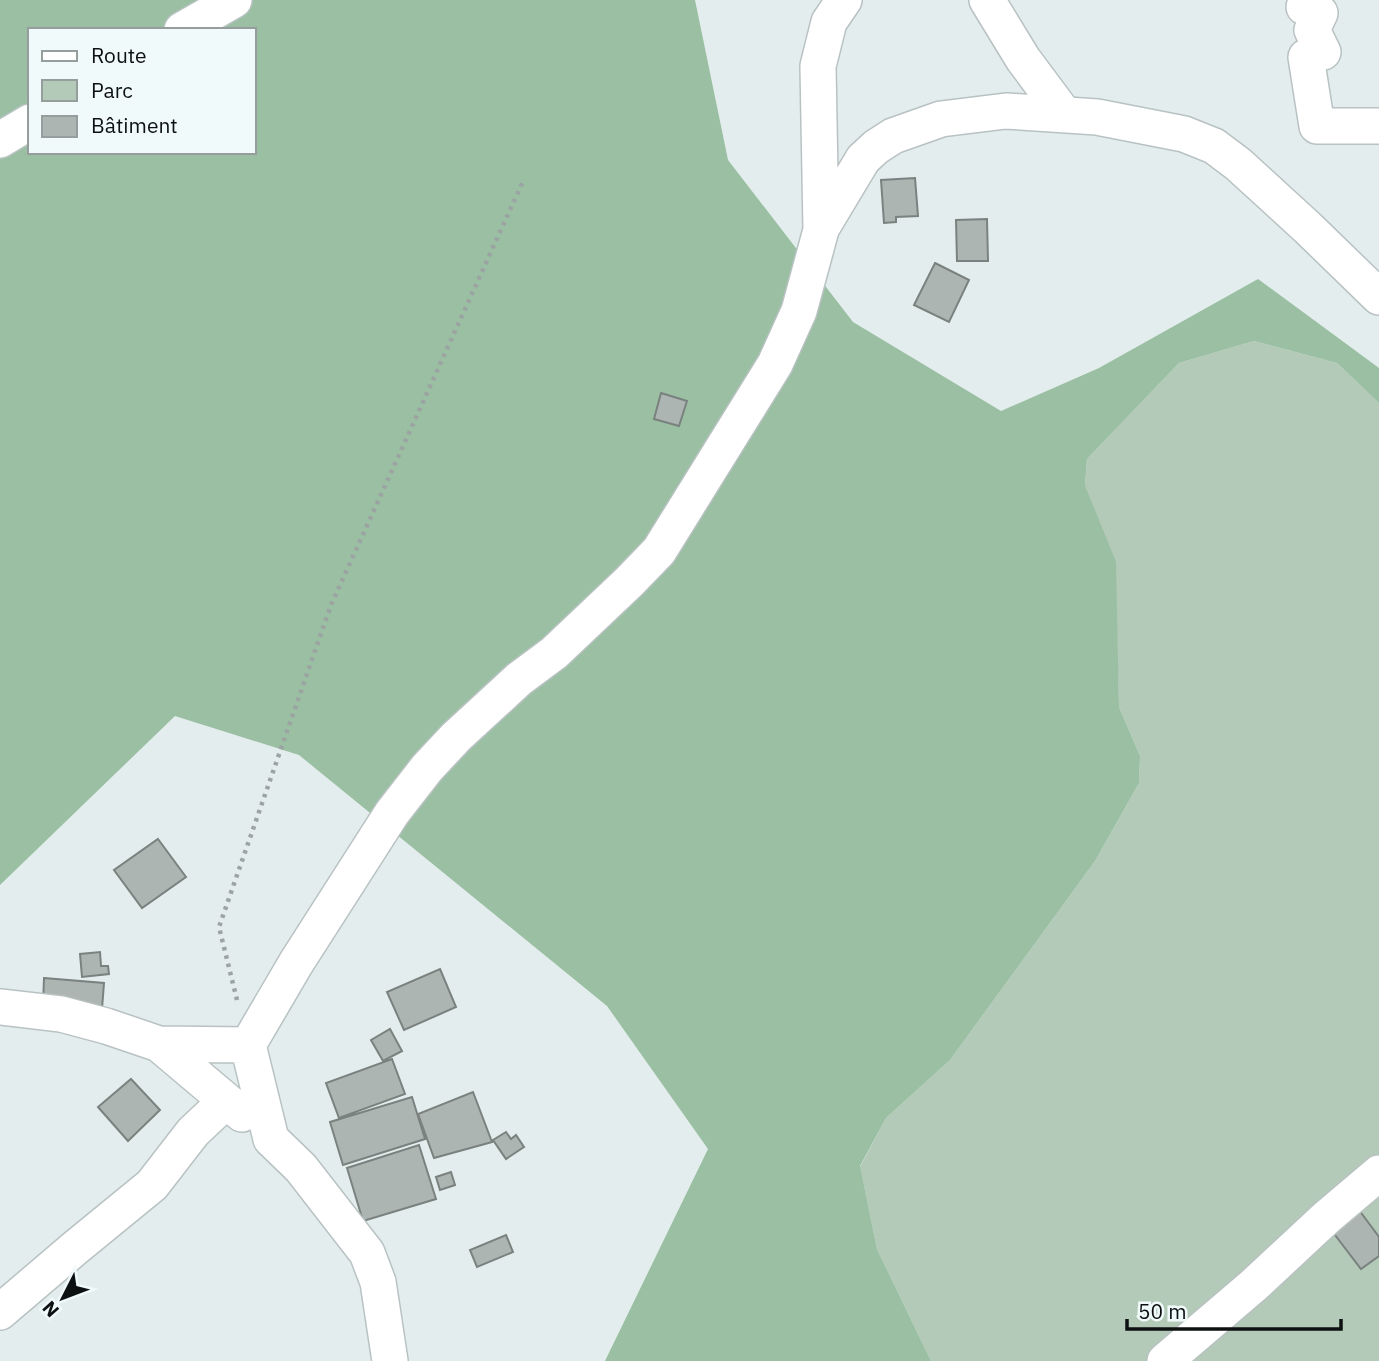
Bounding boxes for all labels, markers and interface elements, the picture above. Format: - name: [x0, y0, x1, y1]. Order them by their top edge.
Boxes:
- legend: [28, 28, 256, 154]
- text: Route: [91, 41, 147, 69]
- text: Parc: [91, 76, 133, 104]
- text: Bâtiment: [91, 111, 178, 139]
- north arrow: [28, 1263, 98, 1333]
- scale bar: [1127, 1288, 1340, 1332]
- text: N: [37, 1296, 64, 1323]
- text: 50 m: [1138, 1297, 1187, 1325]

